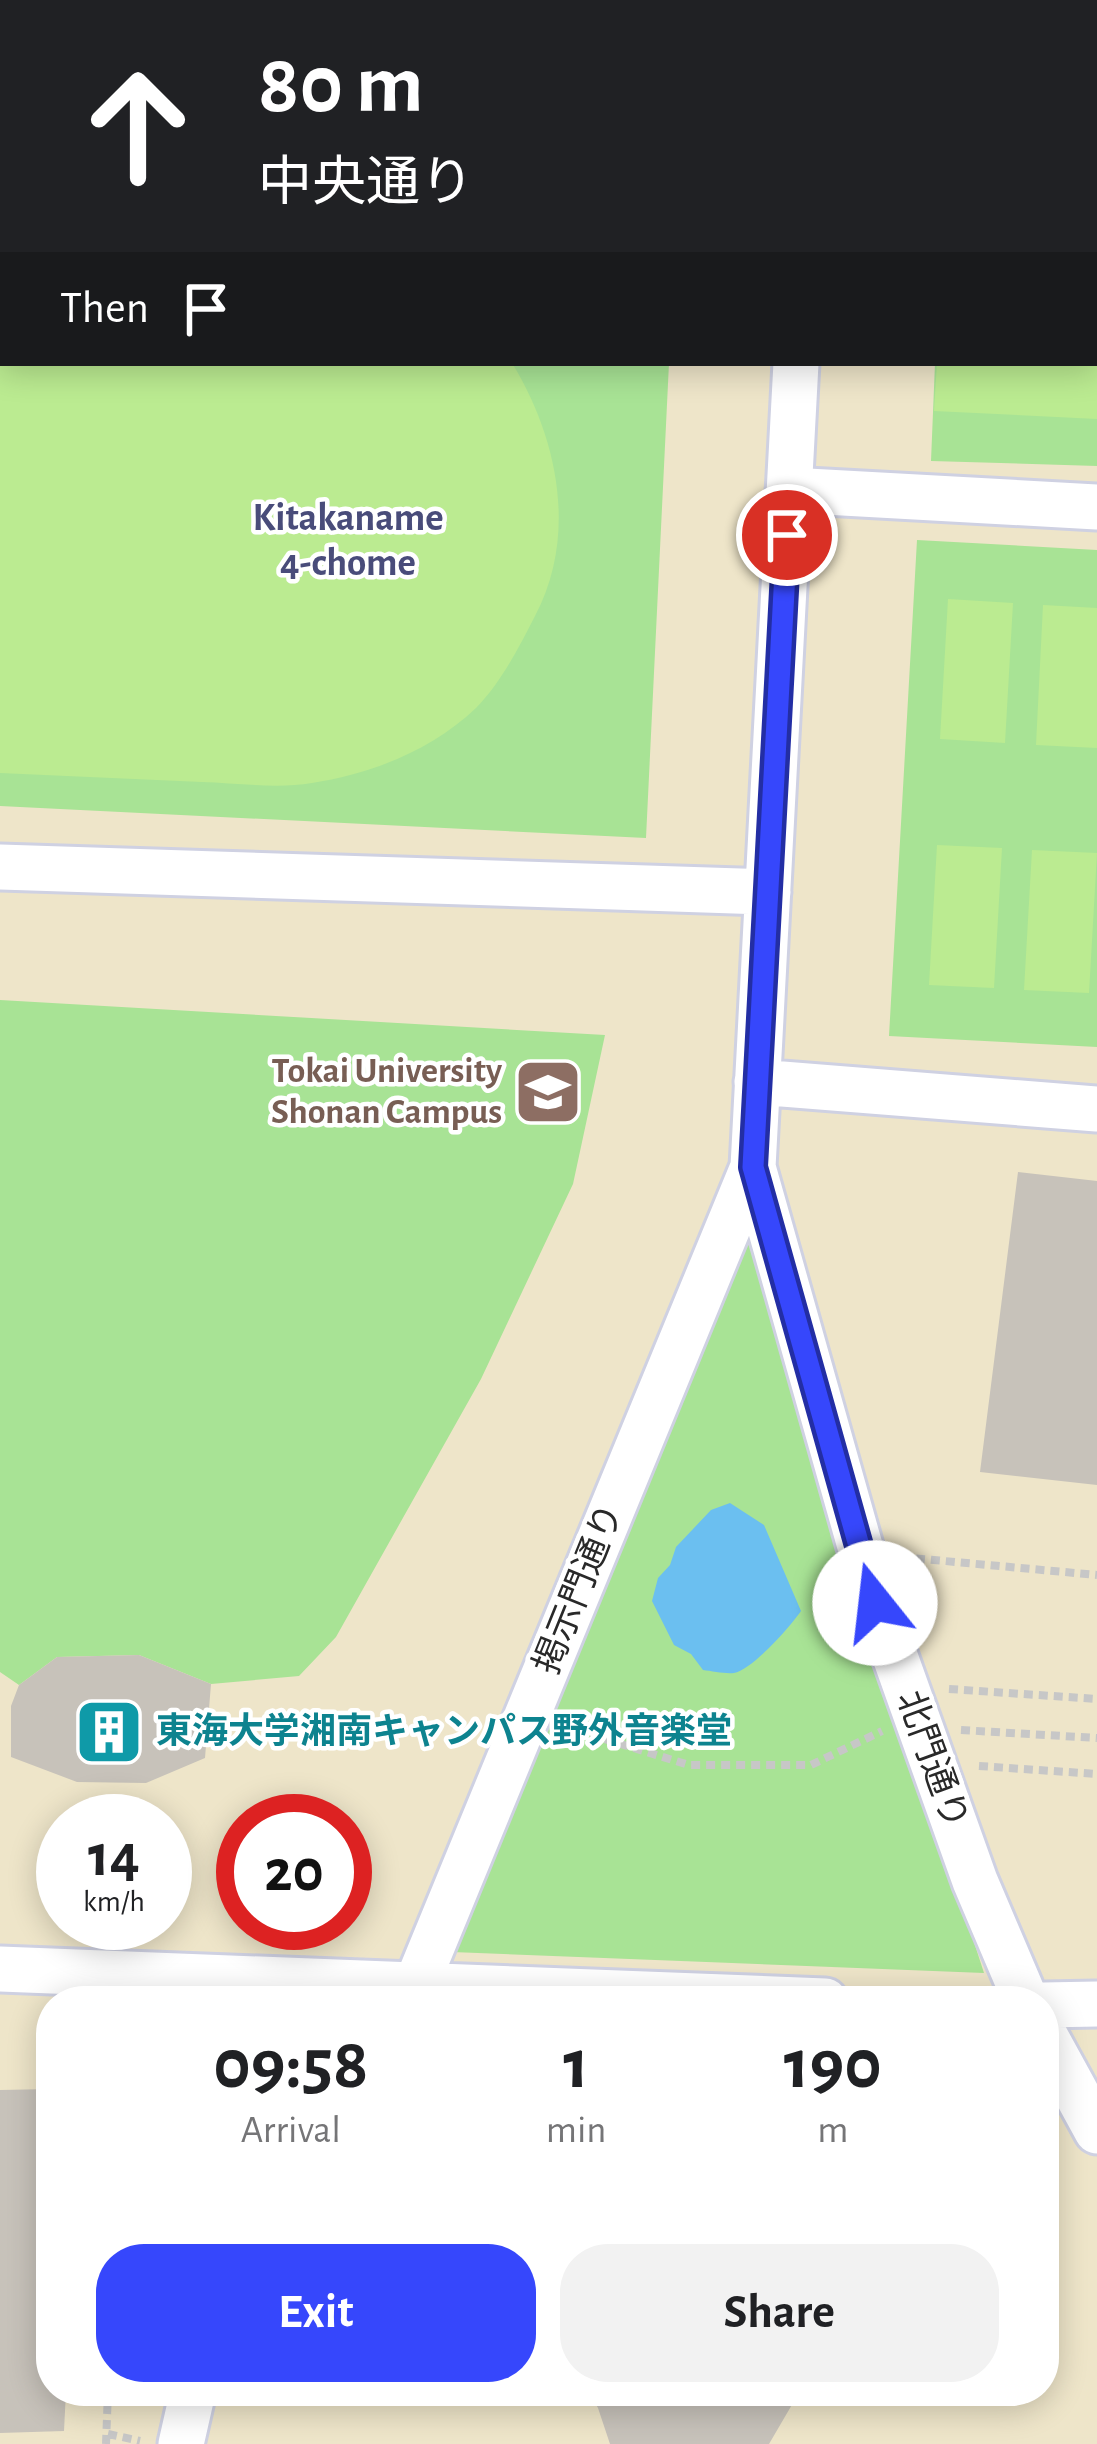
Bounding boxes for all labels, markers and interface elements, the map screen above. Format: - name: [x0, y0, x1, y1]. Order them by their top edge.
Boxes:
- text: 80 m: [258, 44, 424, 128]
- icon: ahead: [60, 48, 216, 204]
- text: 中央通り: [258, 157, 474, 211]
- icon: arrive: [173, 276, 239, 342]
- text: Then: [60, 286, 149, 331]
- pin: [736, 484, 838, 586]
- district label: Kitakaname 4-chome: [252, 499, 444, 583]
- icon: arrive: [754, 502, 820, 568]
- place label: Tokai University Shonan Campus: [271, 1053, 503, 1130]
- school or university icon: Tokai University Shonan Campus: [513, 1057, 583, 1127]
- street label: 掲示門通り: [527, 1498, 629, 1679]
- position arrow: [812, 1540, 938, 1666]
- street label: 北門通り: [890, 1686, 974, 1834]
- building icon: 東海大学湘南キャンパス野外音楽堂: [74, 1697, 144, 1767]
- place label: 東海大学湘南キャンパス野外音楽堂: [156, 1712, 732, 1750]
- speed limit sign: 20: [216, 1794, 372, 1950]
- text: 14: [88, 1827, 140, 1887]
- text: km/h: [83, 1887, 145, 1917]
- text: 09:58: [213, 2029, 369, 2101]
- text: 1: [563, 2029, 589, 2101]
- text: 190: [784, 2029, 882, 2101]
- text: Arrival: [241, 2111, 341, 2150]
- text: min: [546, 2111, 606, 2150]
- text: m: [817, 2111, 848, 2150]
- button: Exit: [96, 2244, 536, 2382]
- button: Share: [560, 2244, 999, 2382]

